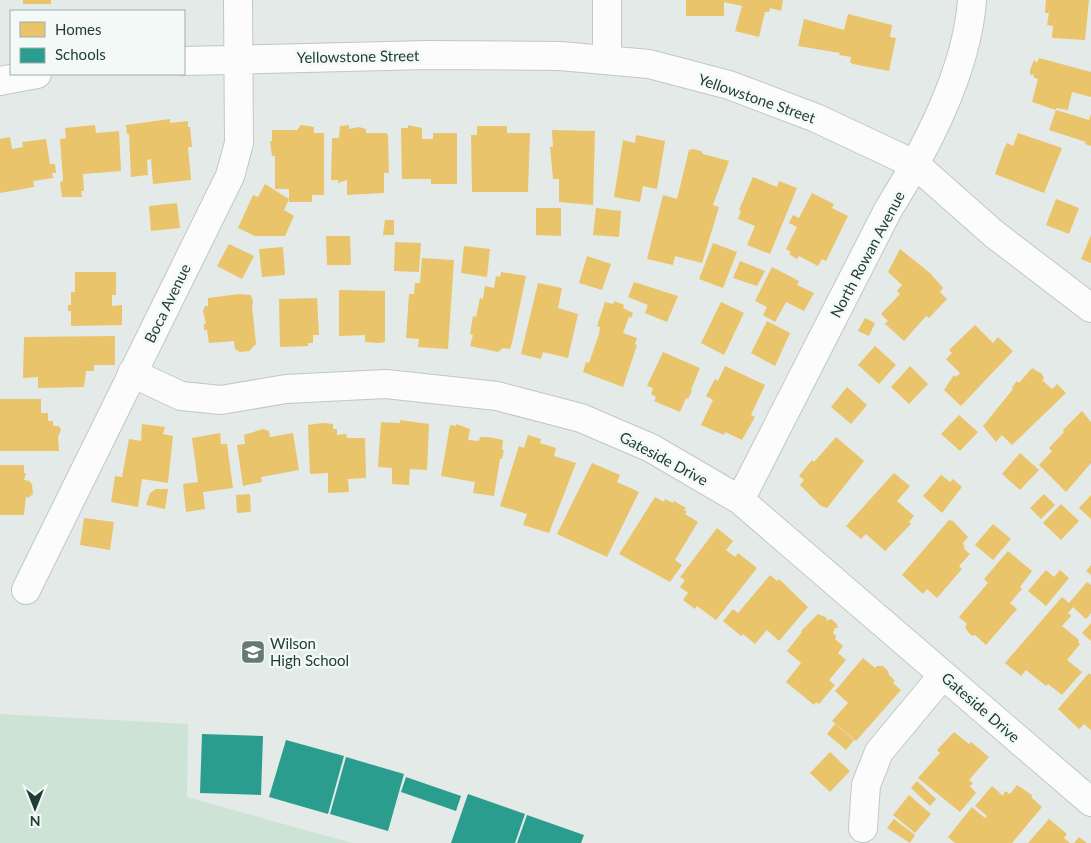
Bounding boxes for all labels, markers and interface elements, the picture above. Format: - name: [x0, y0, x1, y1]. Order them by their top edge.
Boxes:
- legend: [10, 10, 185, 75]
- text: Homes: [55, 20, 101, 38]
- text: Schools: [55, 45, 106, 63]
- street label: Yellowstone Street: [296, 46, 420, 66]
- street label: Yellowstone Street: [696, 70, 819, 127]
- street label: North Rowan Avenue: [826, 188, 908, 320]
- street label: Boca Avenue: [140, 260, 194, 345]
- street label: Gateside Drive: [617, 427, 711, 489]
- place label: Wilson High School: [270, 634, 349, 669]
- school or university icon: Wilson High School: [240, 639, 266, 665]
- street label: Gateside Drive: [938, 668, 1024, 746]
- north arrow: [10, 783, 60, 833]
- text: N: [30, 813, 40, 830]

